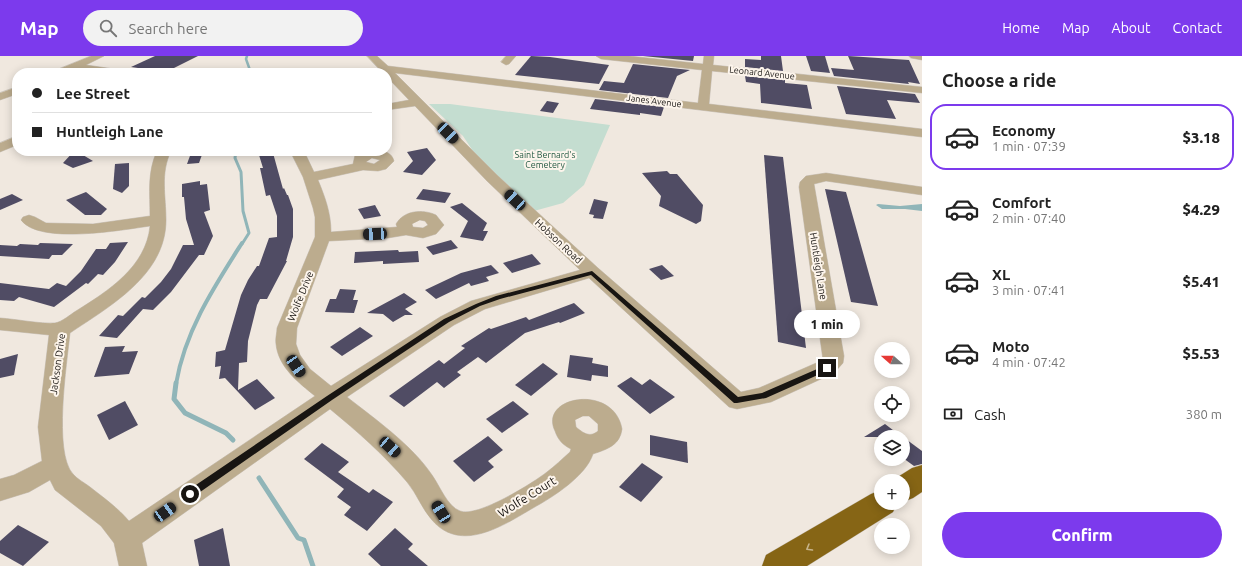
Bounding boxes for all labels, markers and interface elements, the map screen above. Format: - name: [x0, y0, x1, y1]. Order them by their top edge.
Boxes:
- search box: [83, 10, 363, 46]
- text: Map: [20, 17, 59, 39]
- icon: search: [97, 17, 119, 39]
- text: Search here: [129, 20, 208, 37]
- text: Home: [1002, 20, 1040, 36]
- text: Map: [1062, 20, 1090, 36]
- text: About: [1112, 20, 1151, 36]
- text: Contact: [1173, 20, 1222, 36]
- street label: Leonard Avenue: [729, 65, 795, 81]
- text: Choose a ride: [942, 70, 1056, 90]
- text: Lee Street: [56, 85, 130, 102]
- street label: Janes Avenue: [626, 93, 682, 109]
- icon: car: [944, 119, 980, 155]
- car: [435, 120, 461, 146]
- text: Economy: [992, 122, 1056, 139]
- text: Huntleigh Lane: [56, 123, 163, 140]
- text: $3.18: [1182, 129, 1220, 146]
- text: 1 min · 07:39: [992, 139, 1066, 153]
- park label: Saint Bernard's Cemetery: [515, 150, 576, 170]
- car: [502, 187, 528, 213]
- icon: car: [944, 191, 980, 227]
- text: Comfort: [992, 194, 1051, 211]
- text: $4.29: [1182, 201, 1220, 218]
- text: 2 min · 07:40: [992, 211, 1066, 225]
- street label: Hobson Road: [533, 217, 584, 266]
- car: [363, 227, 387, 241]
- street label: Huntleigh Lane: [808, 232, 829, 301]
- icon: car: [944, 263, 980, 299]
- text: XL: [992, 266, 1010, 283]
- street label: Wolfe Drive: [285, 270, 315, 323]
- text: $5.41: [1182, 273, 1220, 290]
- text: 3 min · 07:41: [992, 283, 1066, 297]
- callout: 1 min: [794, 310, 860, 338]
- text: 1 min: [810, 317, 844, 331]
- street label: Jackson Drive: [48, 333, 67, 395]
- icon: car: [944, 335, 980, 371]
- text: Moto: [992, 338, 1030, 355]
- north arrow: [874, 342, 910, 378]
- map controls: [874, 342, 910, 554]
- text: $5.53: [1182, 345, 1220, 362]
- car: [284, 353, 308, 379]
- text: 4 min · 07:42: [992, 355, 1066, 369]
- route end: [818, 359, 836, 377]
- button: locate: [874, 386, 910, 422]
- icon: cash: [942, 403, 964, 425]
- text: Cash: [974, 406, 1006, 423]
- text: 380 m: [1186, 407, 1222, 421]
- button: layers: [874, 430, 910, 466]
- car: [377, 435, 403, 459]
- street label: Wolfe Court: [496, 474, 558, 519]
- button: +: [874, 474, 910, 510]
- route start: [181, 485, 199, 503]
- car: [430, 499, 452, 525]
- car: [152, 500, 178, 524]
- button: Confirm: [942, 512, 1222, 558]
- button: −: [874, 518, 910, 554]
- one-way arrow: [806, 543, 813, 551]

